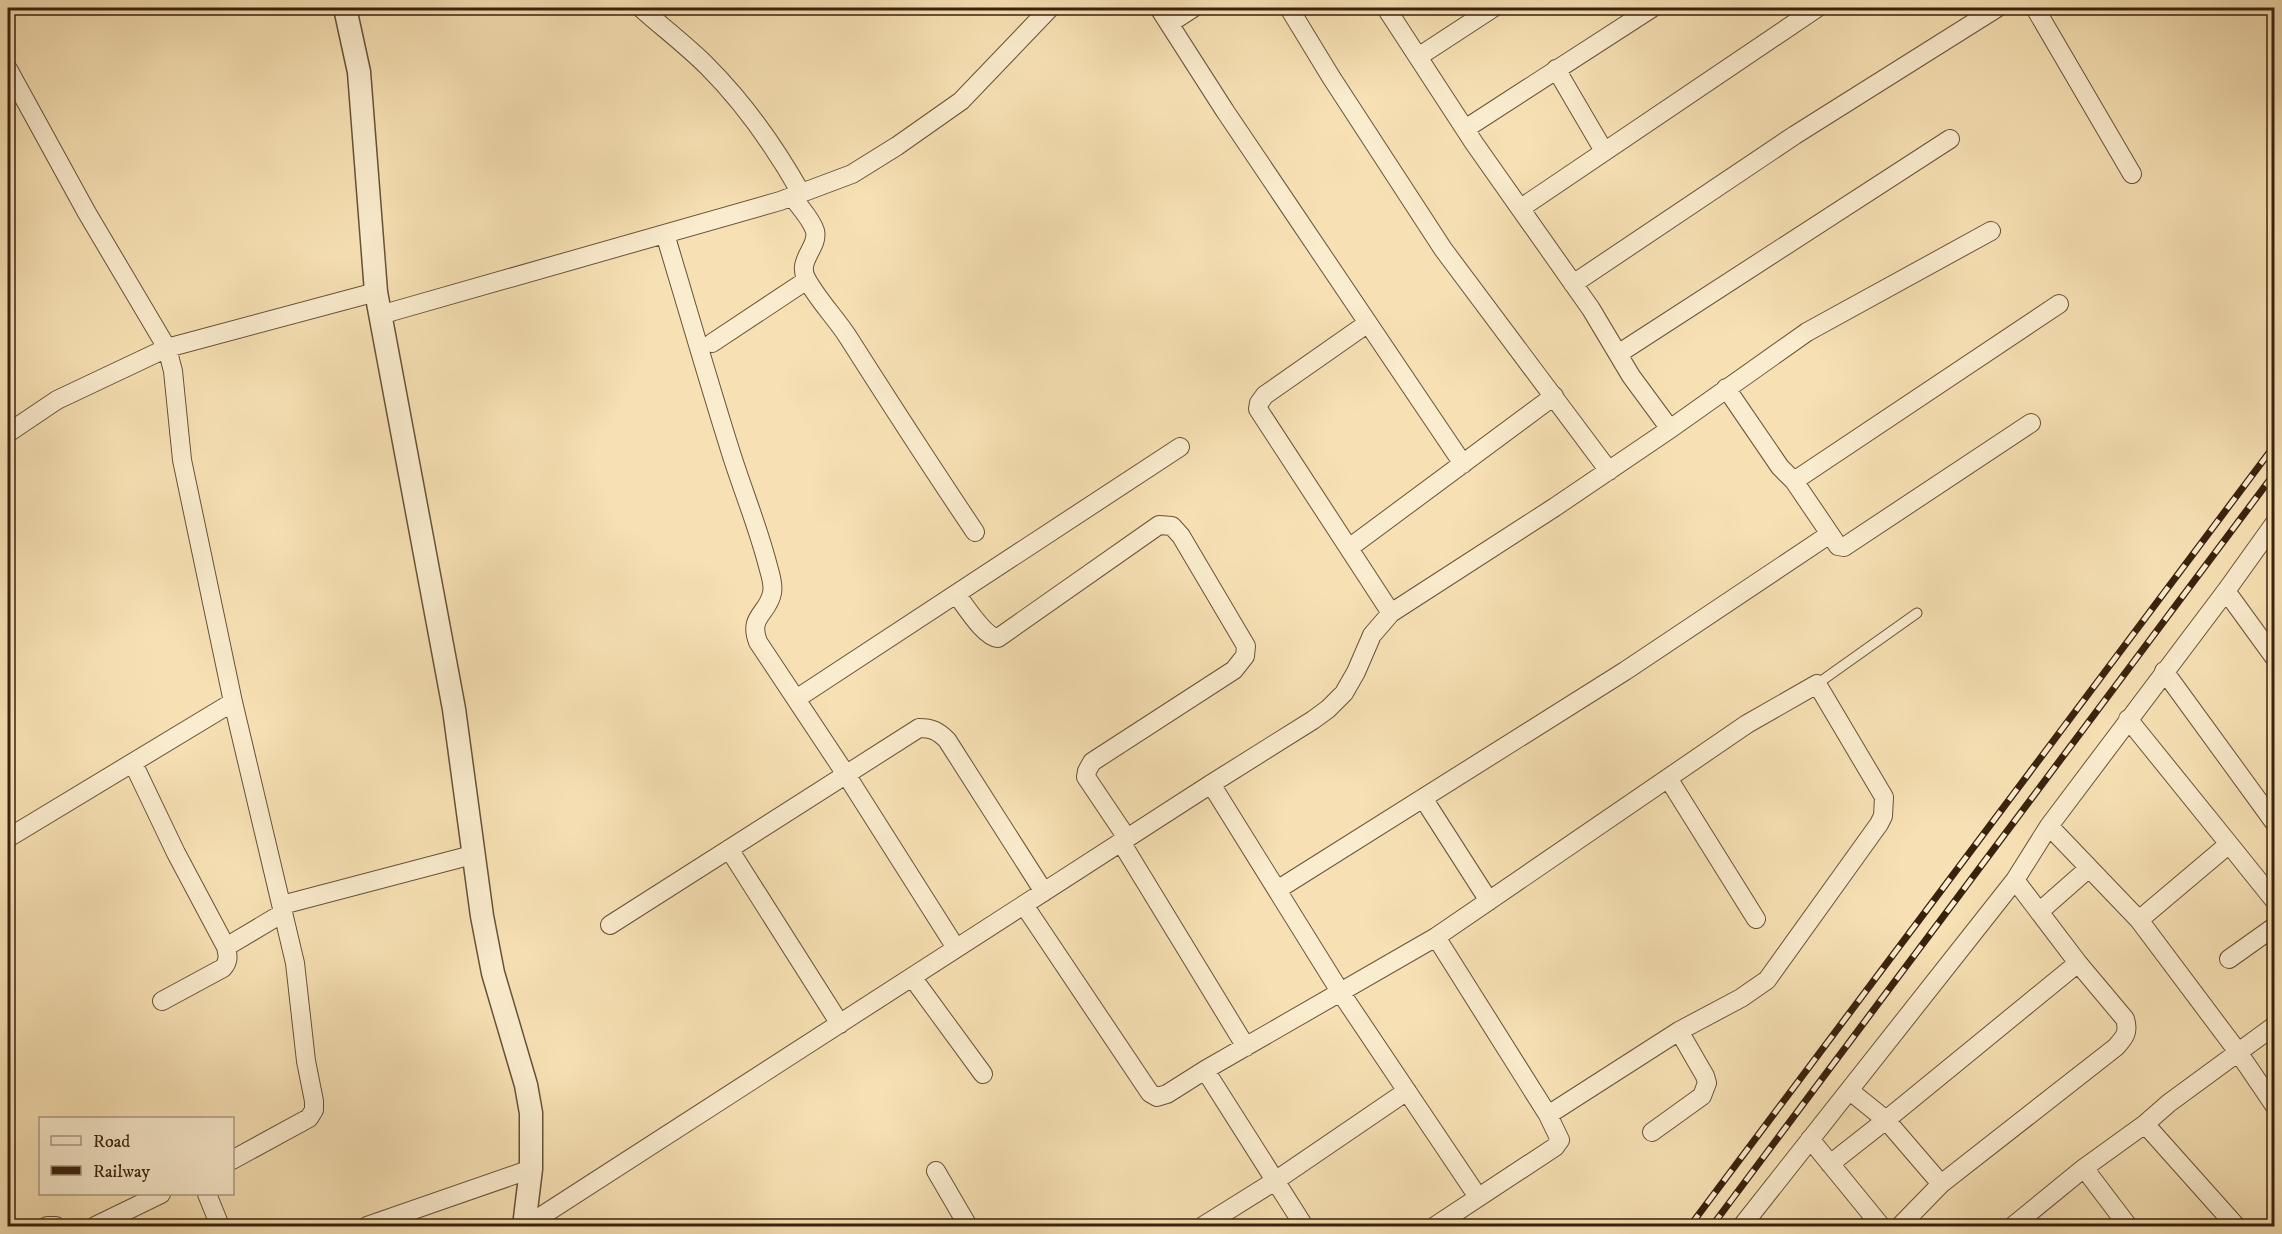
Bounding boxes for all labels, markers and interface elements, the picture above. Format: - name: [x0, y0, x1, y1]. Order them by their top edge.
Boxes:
- legend: [39, 1117, 234, 1195]
- text: Road: [93, 1131, 130, 1153]
- text: Railway: [93, 1161, 151, 1183]

